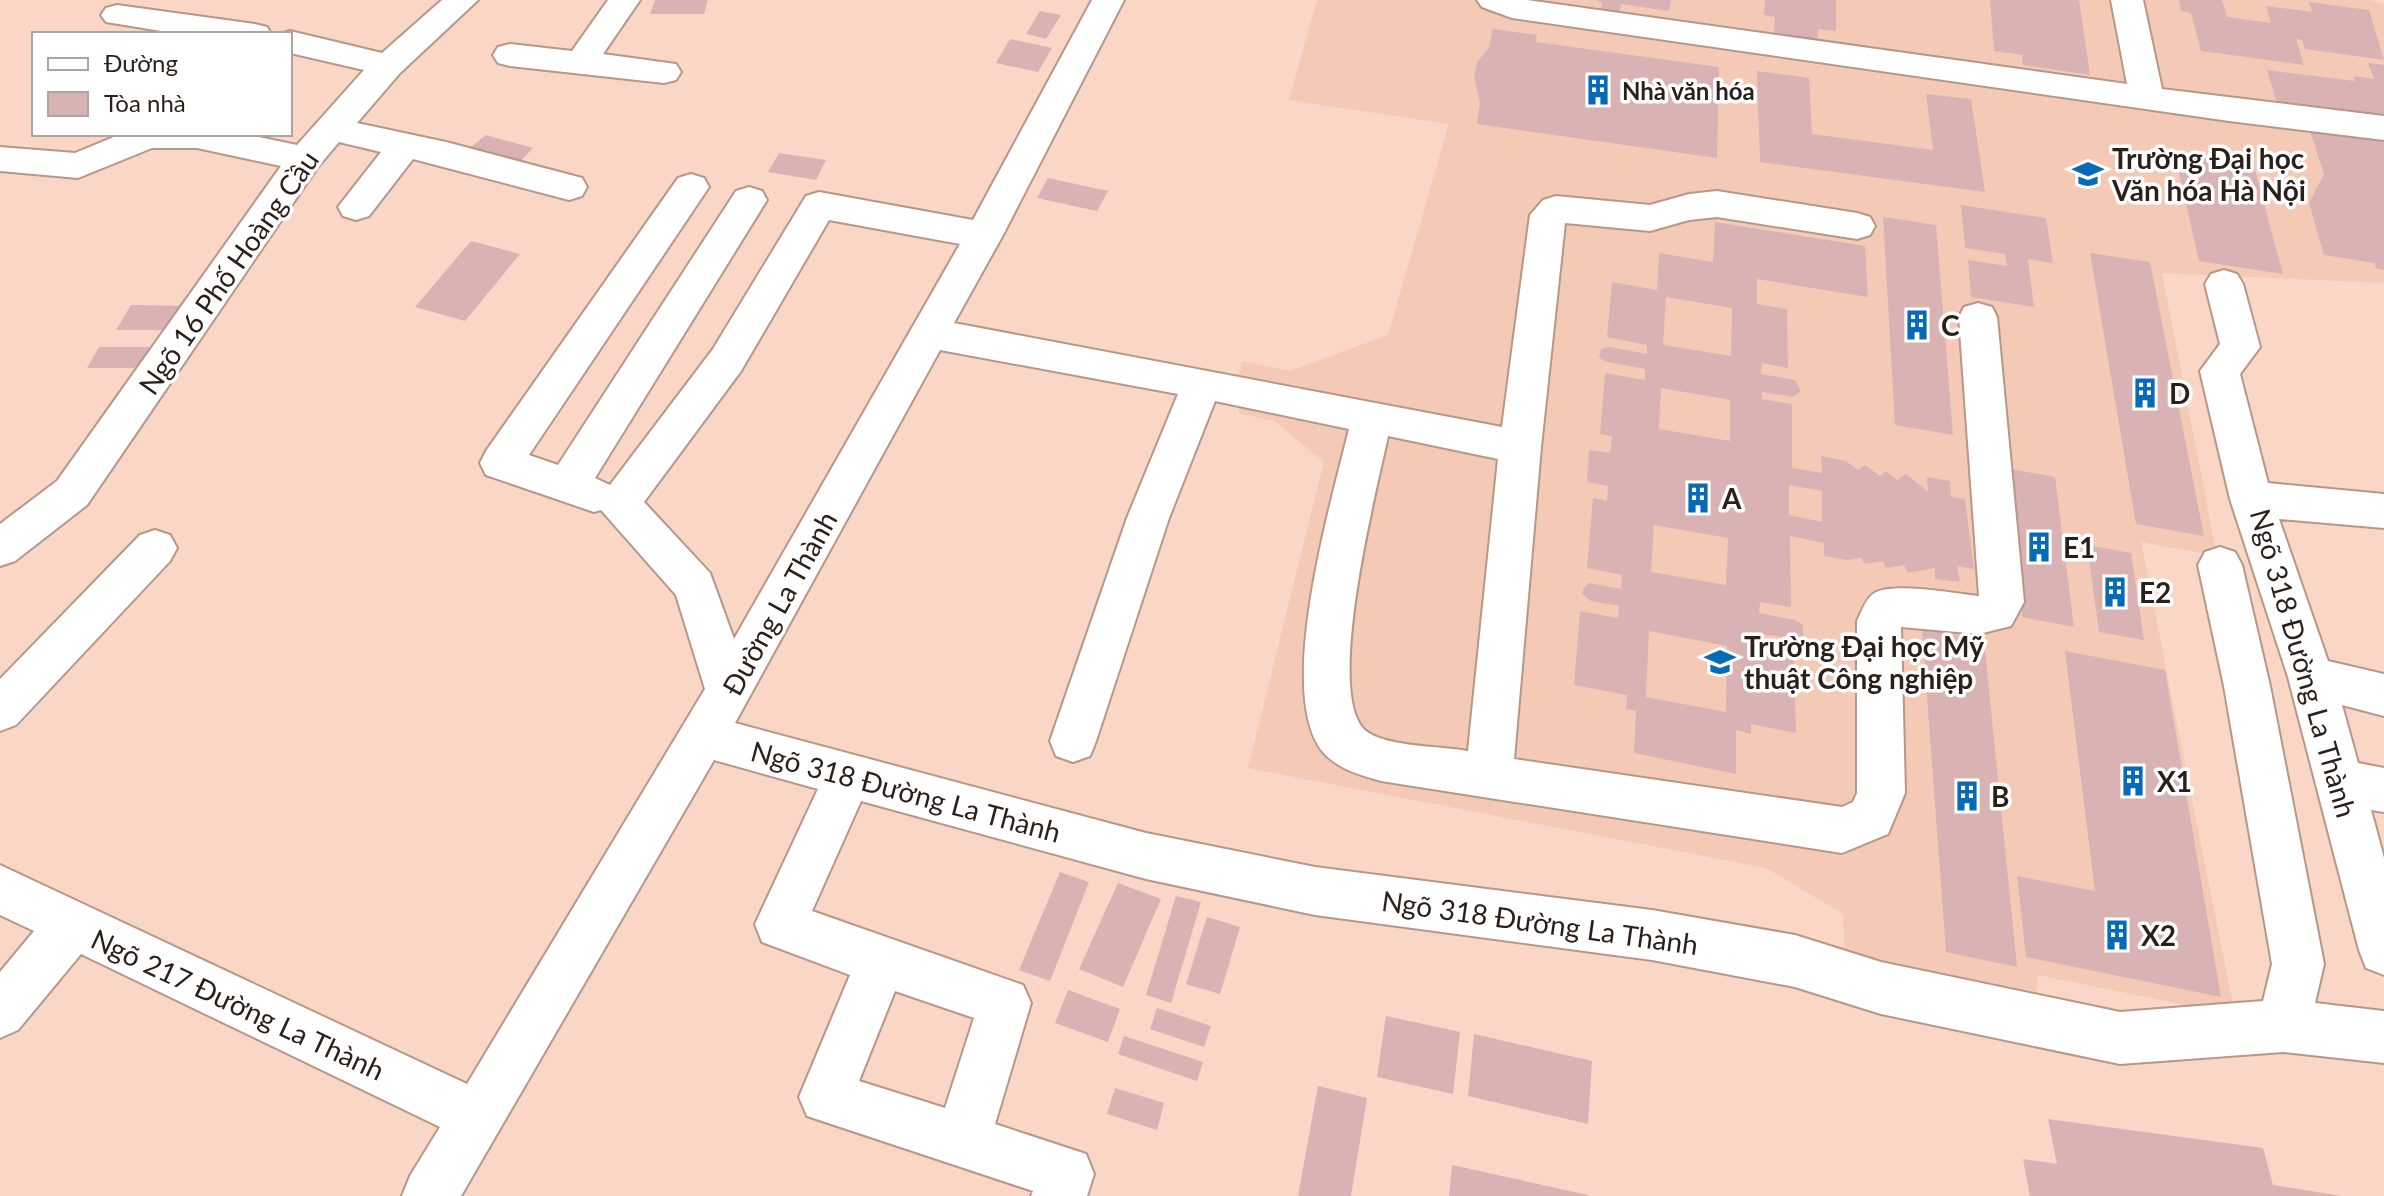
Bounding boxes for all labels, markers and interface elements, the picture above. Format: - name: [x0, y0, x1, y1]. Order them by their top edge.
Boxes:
- legend: [32, 32, 292, 136]
- text: Đường: [104, 48, 178, 77]
- building icon: Nhà văn hóa: [1581, 73, 1615, 107]
- place label: Nhà văn hóa: [1622, 76, 1755, 105]
- text: Tòa nhà: [104, 88, 186, 117]
- place label: Trường Đại học Văn hóa Hà Nội: [2111, 141, 2306, 207]
- street label: Ngõ 16 Phố Hoàng Cầu: [131, 144, 325, 400]
- school or university icon: Trường Đại học Văn hóa Hà Nội: [2071, 157, 2105, 191]
- building icon: C: [1900, 308, 1934, 342]
- place label: C: [1941, 308, 1960, 342]
- building icon: D: [2128, 376, 2162, 410]
- place label: D: [2169, 376, 2190, 410]
- building icon: A: [1681, 481, 1715, 515]
- place label: A: [1721, 481, 1742, 515]
- street label: Đường La Thành: [714, 505, 844, 701]
- street label: Ngõ 318 Đường La Thành: [2244, 505, 2364, 821]
- building icon: E1: [2022, 530, 2056, 564]
- place label: E1: [2063, 530, 2095, 564]
- building icon: E2: [2098, 575, 2132, 609]
- place label: E2: [2139, 575, 2171, 609]
- place label: Trường Đại học Mỹ thuật Công nghiệp: [1744, 629, 1984, 695]
- school or university icon: Trường Đại học Mỹ thuật Công nghiệp: [1703, 645, 1737, 679]
- street label: Ngõ 318 Đường La Thành: [747, 733, 1065, 849]
- building icon: X1: [2116, 764, 2150, 798]
- place label: X1: [2157, 764, 2192, 798]
- building icon: B: [1950, 779, 1984, 813]
- place label: B: [1991, 779, 2009, 813]
- street label: Ngõ 318 Đường La Thành: [1380, 883, 1700, 961]
- building icon: X2: [2100, 918, 2134, 952]
- place label: X2: [2141, 918, 2176, 952]
- street label: Ngõ 217 Đường La Thành: [86, 921, 390, 1087]

